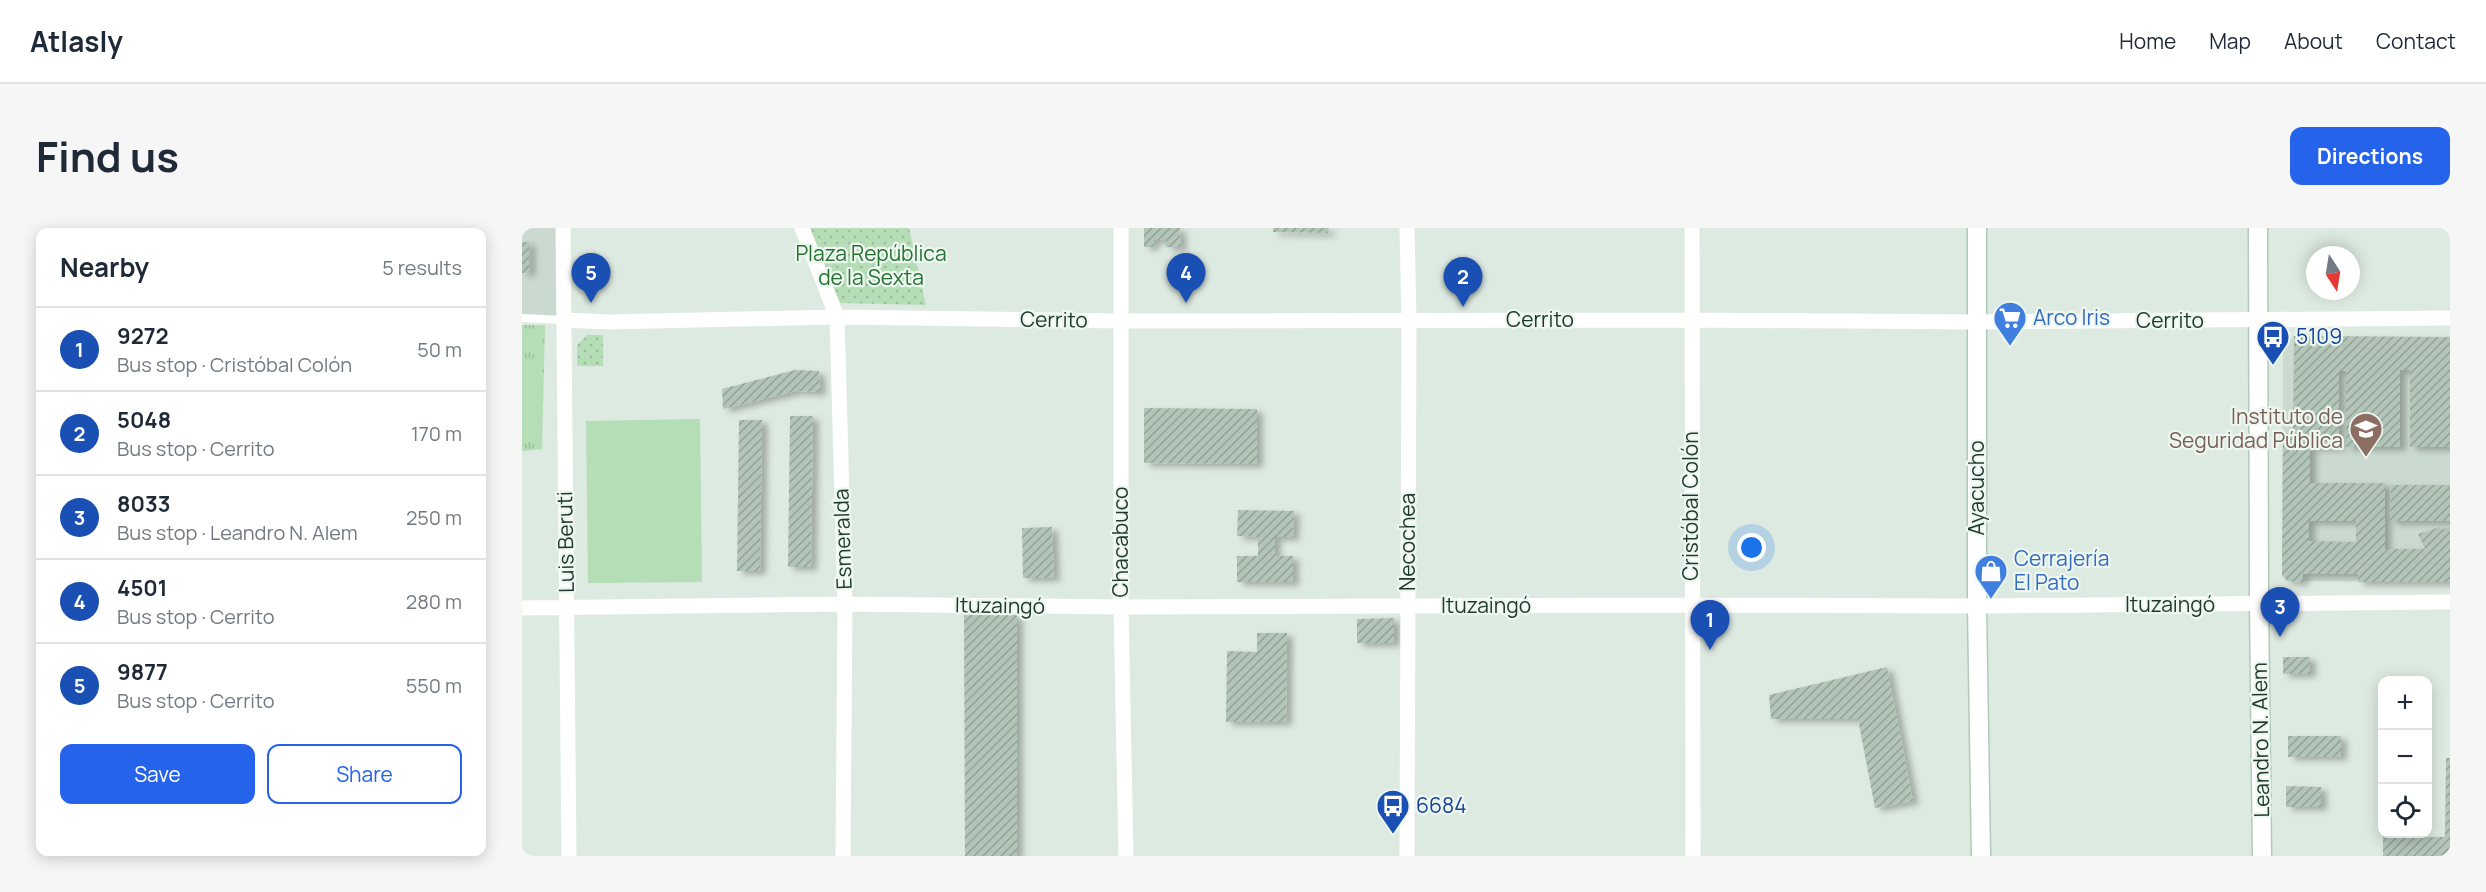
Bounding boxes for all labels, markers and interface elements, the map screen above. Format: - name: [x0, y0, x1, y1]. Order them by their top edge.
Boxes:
- text: Atlasly: [30, 22, 123, 60]
- text: Home: [2119, 27, 2176, 55]
- text: Map: [2209, 27, 2251, 55]
- text: About: [2284, 27, 2343, 55]
- text: Contact: [2376, 27, 2456, 55]
- text: Find us: [36, 127, 179, 185]
- button: Directions: [2290, 127, 2450, 185]
- park label: Plaza República de la Sexta: [795, 239, 947, 291]
- north arrow: [2306, 246, 2360, 300]
- text: Nearby: [60, 249, 149, 285]
- text: 5 results: [382, 254, 462, 281]
- pin: 5: [572, 254, 610, 303]
- pin: 4: [1166, 254, 1206, 303]
- pin: 2: [1444, 257, 1482, 307]
- supermarket icon: Arco Iris: [1992, 300, 2028, 347]
- place label: Arco Iris: [2033, 303, 2110, 331]
- street label: Cerrito: [1020, 304, 1088, 334]
- street label: Cerrito: [1506, 305, 1574, 333]
- street label: Cerrito: [2136, 306, 2204, 334]
- bus stop icon: 5109: [2255, 319, 2291, 366]
- text: 9272: [117, 321, 169, 351]
- place label: 5109: [2296, 322, 2342, 350]
- text: 1: [75, 336, 84, 363]
- text: 50 m: [417, 336, 462, 363]
- text: Bus stop · Cristóbal Colón: [117, 351, 352, 378]
- place label: Instituto de Seguridad Pública: [2169, 402, 2343, 454]
- text: 5048: [117, 405, 171, 435]
- school or university icon: Instituto de Seguridad Pública: [2348, 411, 2384, 458]
- text: 2: [74, 420, 85, 447]
- text: 170 m: [411, 420, 462, 447]
- street label: Cristóbal Colón: [1676, 431, 1704, 581]
- text: Bus stop · Cerrito: [117, 435, 274, 462]
- street label: Ayacucho: [1962, 440, 1990, 536]
- street label: Chacabuco: [1106, 486, 1134, 598]
- street label: Esmeralda: [826, 488, 858, 590]
- text: 8033: [117, 489, 171, 519]
- street label: Luis Beruti: [550, 491, 580, 593]
- street label: Necochea: [1393, 493, 1421, 591]
- text: 3: [74, 504, 85, 531]
- text: 250 m: [406, 504, 462, 531]
- text: Bus stop · Leandro N. Alem: [117, 519, 358, 546]
- your location: [1737, 533, 1766, 562]
- place label: Cerrajería El Pato: [2014, 544, 2109, 596]
- shop icon: Cerrajería El Pato: [1973, 553, 2009, 600]
- text: 4501: [117, 573, 167, 603]
- text: 4: [73, 588, 86, 615]
- text: 280 m: [406, 588, 462, 615]
- pin: 3: [2260, 588, 2300, 637]
- street label: Ituzaingó: [955, 590, 1045, 620]
- street label: Ituzaingó: [2125, 590, 2215, 618]
- street label: Ituzaingó: [1441, 591, 1531, 619]
- pin: 1: [1690, 600, 1730, 650]
- text: Bus stop · Cerrito: [117, 603, 274, 630]
- text: 9877: [117, 657, 168, 687]
- street label: Leandro N. Alem: [2245, 662, 2275, 818]
- text: 5: [74, 672, 85, 699]
- text: 550 m: [406, 672, 462, 699]
- map controls: [2378, 676, 2432, 838]
- button: +: [2378, 676, 2432, 730]
- text: Bus stop · Cerrito: [117, 687, 274, 714]
- button: −: [2378, 730, 2432, 784]
- button: Save: [60, 744, 255, 804]
- button: Share: [267, 744, 462, 804]
- button: locate: [2378, 784, 2432, 838]
- bus stop icon: 6684: [1375, 788, 1411, 835]
- place label: 6684: [1416, 791, 1467, 819]

